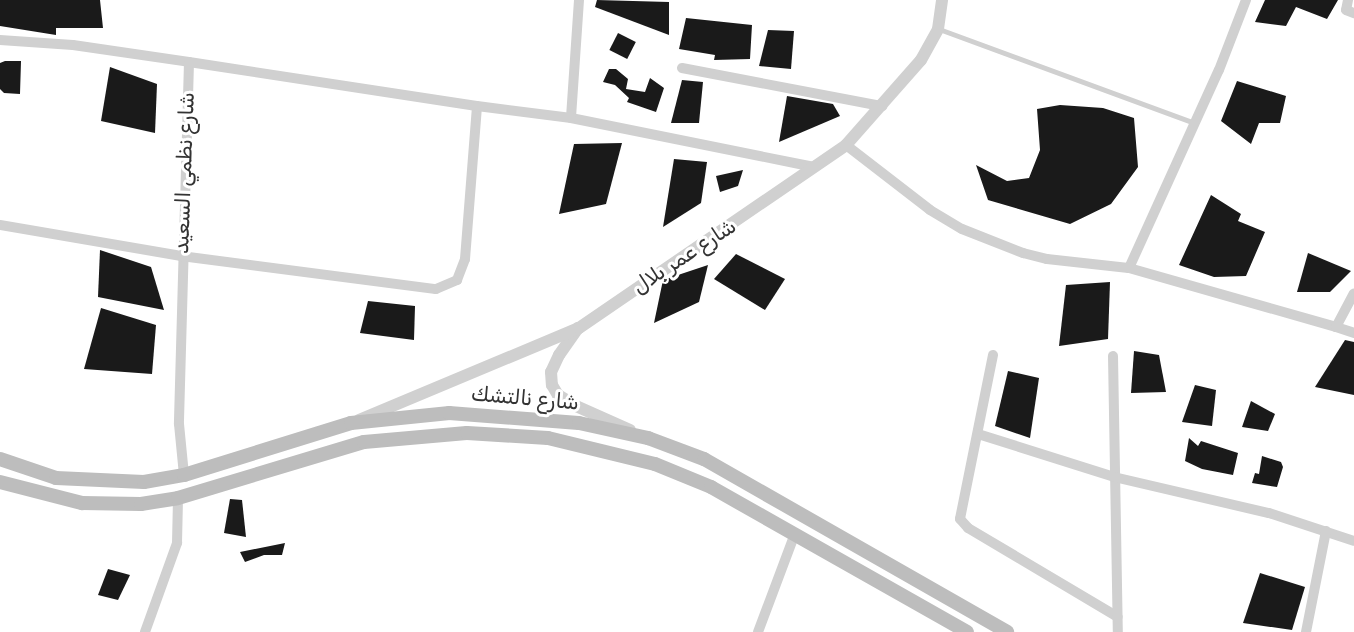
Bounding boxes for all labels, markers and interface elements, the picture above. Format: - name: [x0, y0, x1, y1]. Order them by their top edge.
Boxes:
- street label: شارع نظمي السعيد: [169, 92, 199, 254]
- street label: شارع عمر بلال: [627, 213, 741, 299]
- street label: شارع نالتشك: [470, 381, 580, 415]

